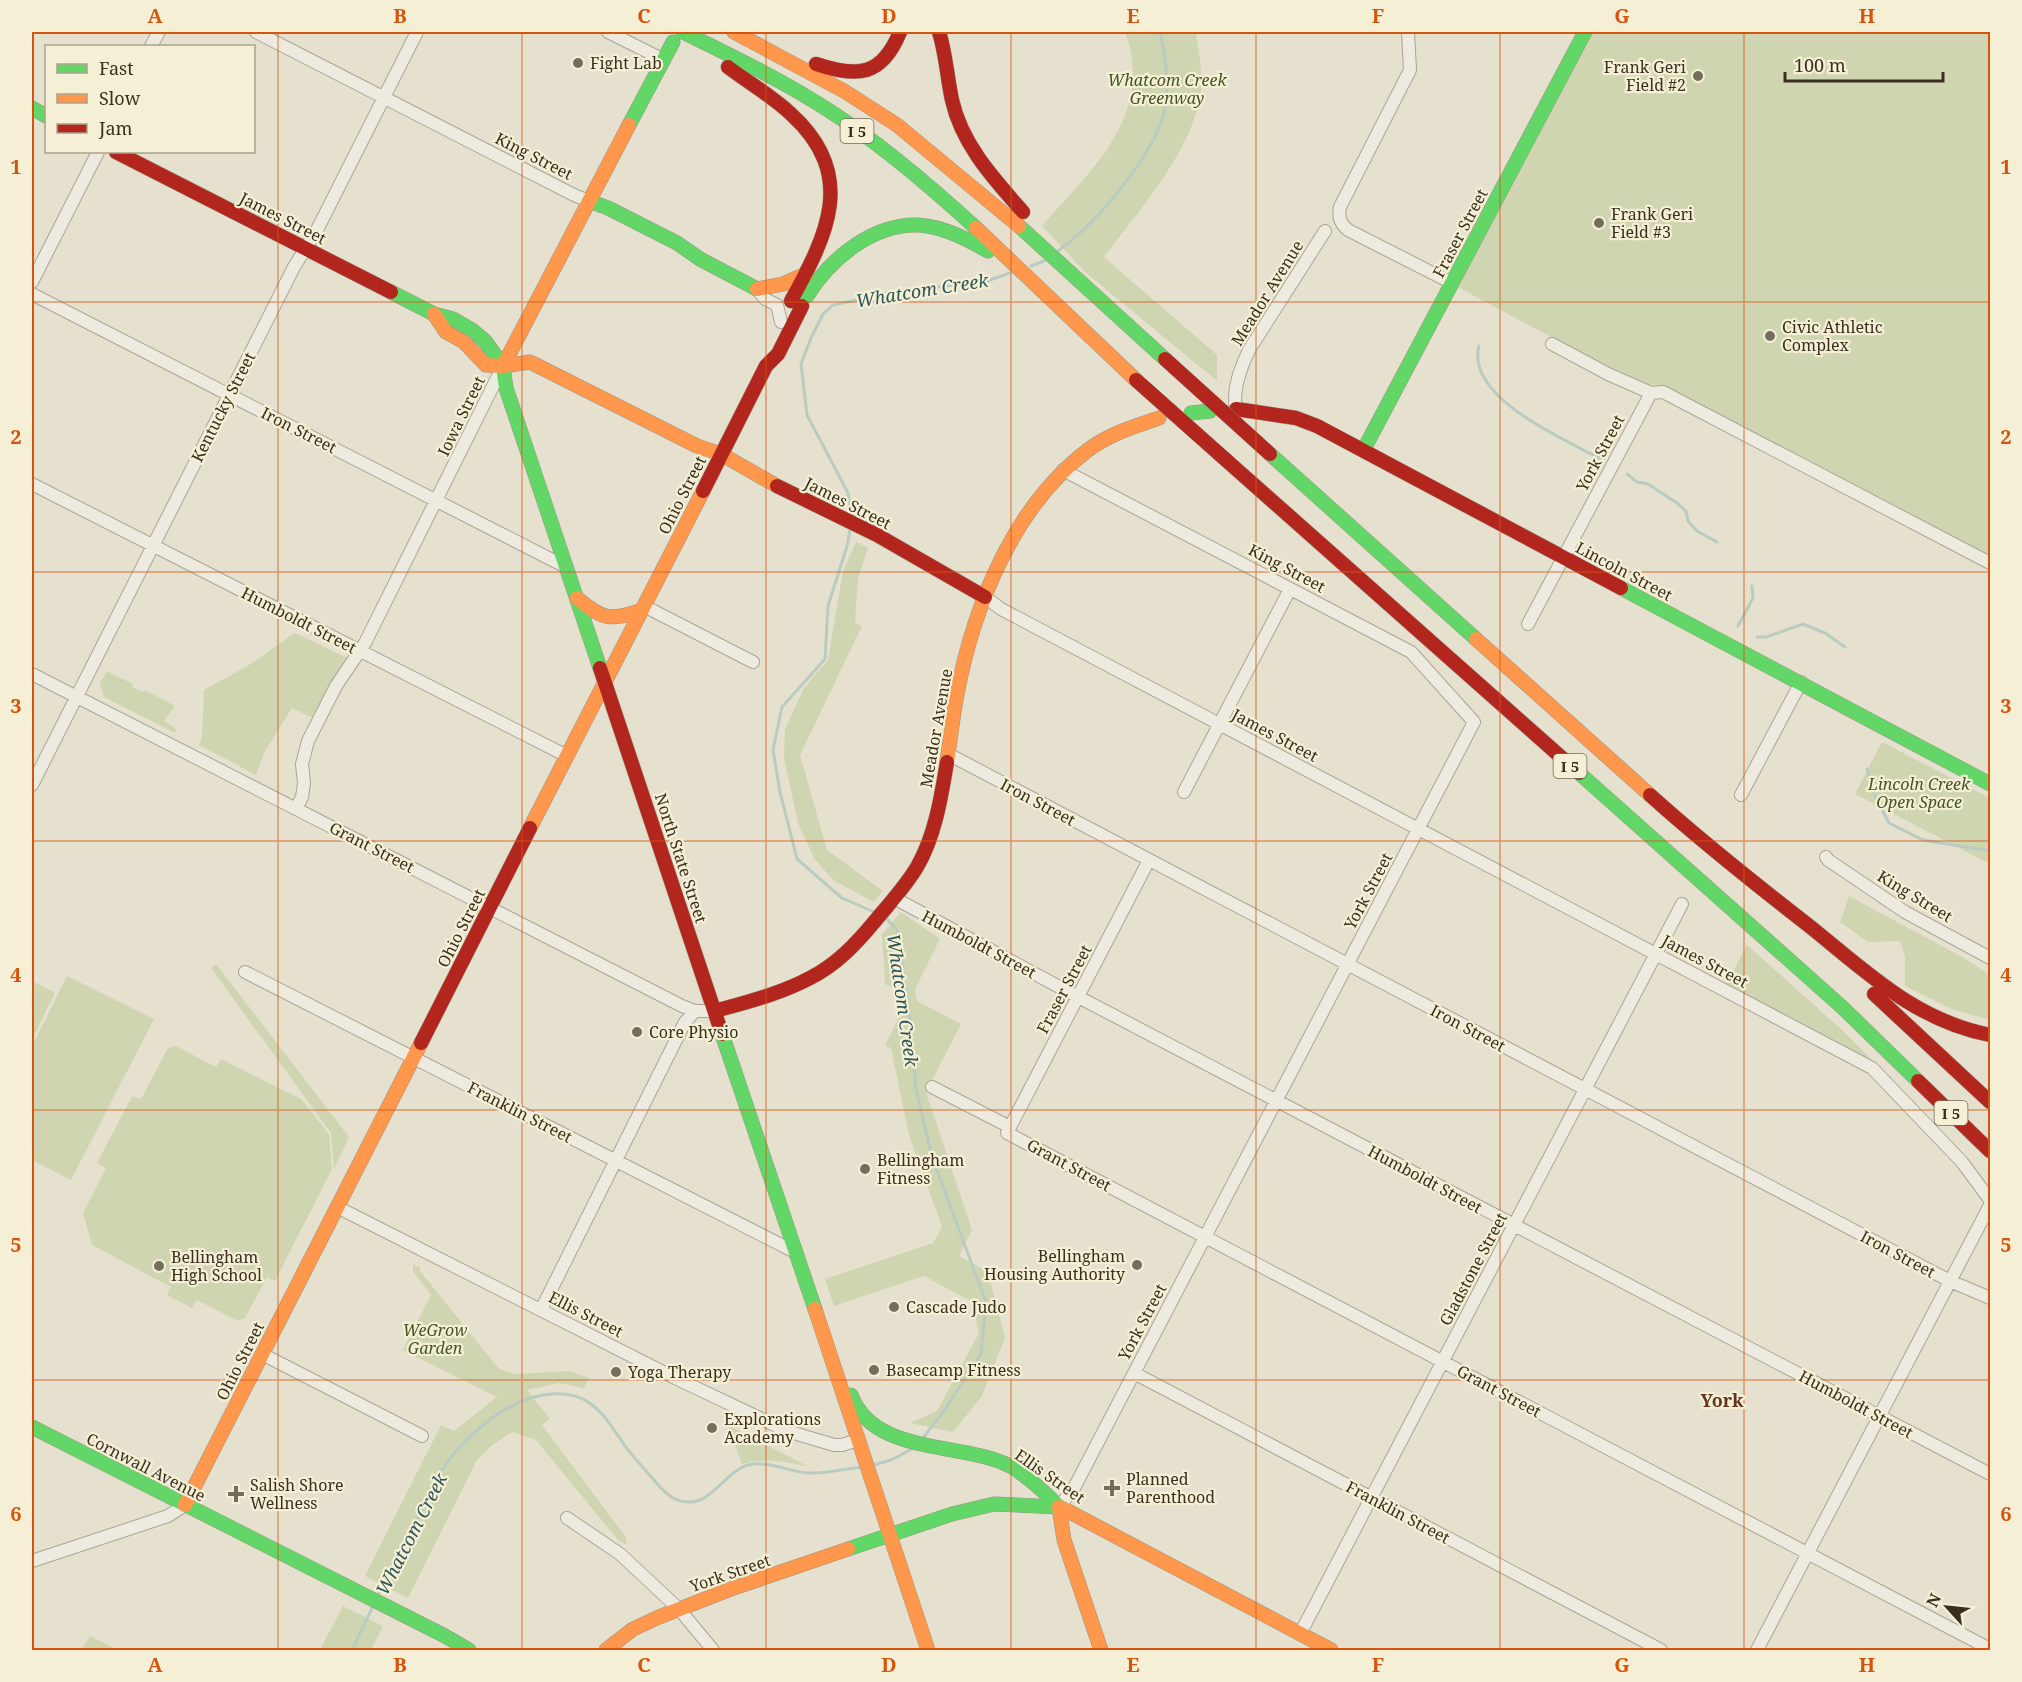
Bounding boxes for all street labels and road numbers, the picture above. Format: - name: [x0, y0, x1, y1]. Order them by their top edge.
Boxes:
- road number: I 5: [840, 119, 874, 143]
- street label: King Street: [492, 127, 577, 185]
- street label: Fraser Street: [1427, 184, 1493, 281]
- street label: James Street: [235, 186, 330, 249]
- street label: Meador Avenue: [1226, 236, 1308, 350]
- street label: Kentucky Street: [186, 348, 260, 466]
- street label: Iowa Street: [432, 372, 490, 460]
- street label: Iron Street: [258, 402, 341, 459]
- street label: York Street: [1570, 411, 1630, 496]
- street label: Ohio Street: [653, 452, 711, 538]
- street label: James Street: [800, 471, 895, 534]
- street label: Lincoln Street: [1572, 536, 1677, 606]
- street label: King Street: [1245, 539, 1330, 598]
- street label: Humboldt Street: [238, 582, 361, 659]
- street label: Meador Avenue: [915, 667, 957, 789]
- street label: James Street: [1227, 703, 1322, 767]
- road number: I 5: [1554, 754, 1586, 778]
- street label: Iron Street: [997, 773, 1080, 831]
- street label: North State Street: [650, 790, 712, 926]
- street label: Grant Street: [326, 816, 418, 878]
- street label: York Street: [1338, 849, 1398, 934]
- street label: King Street: [1873, 865, 1957, 927]
- street label: Ohio Street: [432, 885, 490, 971]
- street label: Humboldt Street: [918, 905, 1040, 984]
- street label: James Street: [1657, 929, 1752, 993]
- street label: Fraser Street: [1031, 940, 1097, 1037]
- street label: Iron Street: [1427, 999, 1510, 1057]
- street label: Franklin Street: [464, 1076, 576, 1148]
- road number: I 5: [1934, 1101, 1968, 1125]
- street label: Grant Street: [1023, 1134, 1115, 1197]
- street label: Humboldt Street: [1364, 1140, 1486, 1219]
- street label: Gladstone Street: [1434, 1208, 1512, 1329]
- street label: Iron Street: [1857, 1225, 1940, 1283]
- street label: York Street: [1112, 1280, 1172, 1365]
- street label: Ellis Street: [545, 1286, 627, 1342]
- street label: Ohio Street: [211, 1318, 269, 1404]
- street label: Grant Street: [1453, 1360, 1545, 1423]
- street label: Humboldt Street: [1795, 1365, 1917, 1444]
- street label: Cornwall Avenue: [83, 1427, 209, 1507]
- street label: Ellis Street: [1011, 1444, 1090, 1508]
- street label: Franklin Street: [1342, 1475, 1454, 1549]
- street label: York Street: [686, 1549, 774, 1597]

